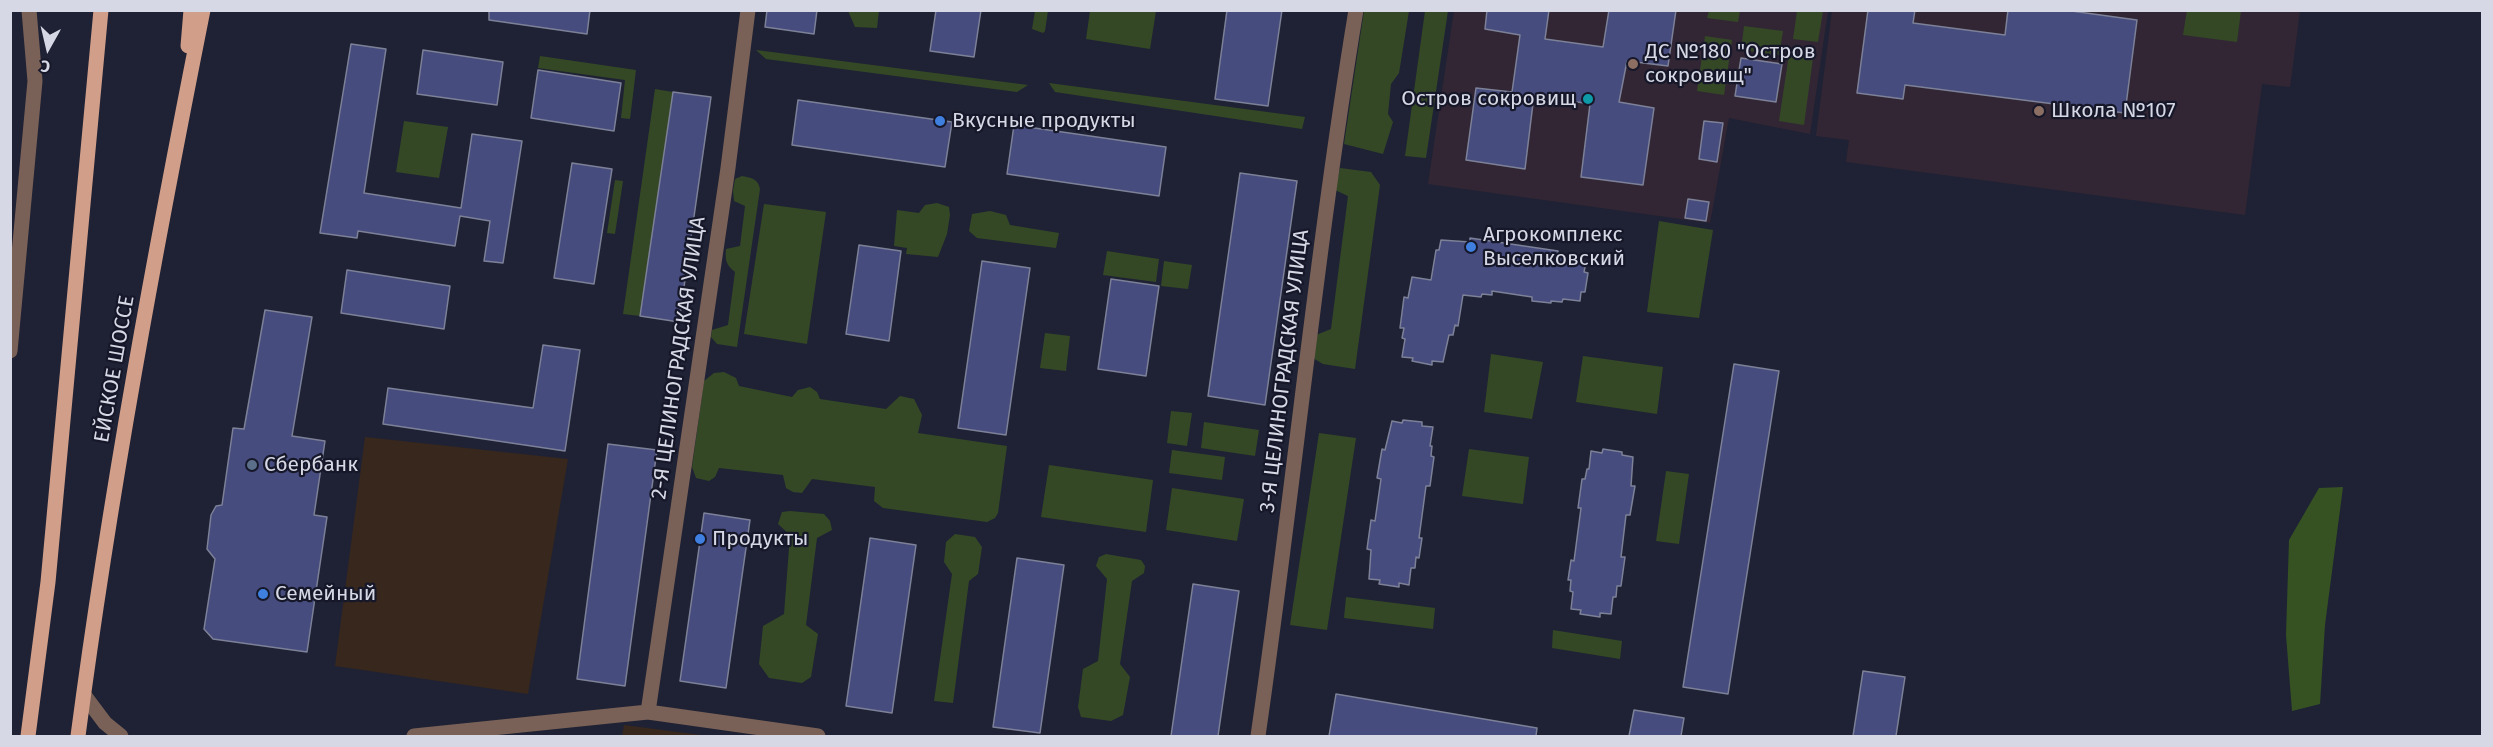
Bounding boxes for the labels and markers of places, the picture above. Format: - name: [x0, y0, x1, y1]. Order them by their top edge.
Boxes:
- place label: ДС №180 "Остров сокровищ": [1645, 39, 1816, 89]
- marker: ДС №180 "Остров сокровищ": [1626, 57, 1640, 71]
- place label: Остров сокровищ: [1401, 86, 1576, 112]
- marker: Остров сокровищ: [1581, 92, 1595, 106]
- place label: Школа №107: [2051, 98, 2176, 124]
- marker: Школа №107: [2032, 104, 2046, 118]
- place label: Вкусные продукты: [952, 108, 1136, 134]
- marker: Вкусные продукты: [933, 114, 947, 128]
- place label: Агрокомплекс Выселковский: [1483, 222, 1625, 272]
- marker: Агрокомплекс Выселковский: [1464, 240, 1478, 254]
- place label: Сбербанк: [264, 452, 358, 478]
- marker: Сбербанк: [245, 458, 259, 472]
- place label: Продукты: [712, 526, 809, 552]
- marker: Продукты: [693, 532, 707, 546]
- place label: Семейный: [275, 581, 376, 607]
- marker: Семейный: [256, 587, 270, 601]

